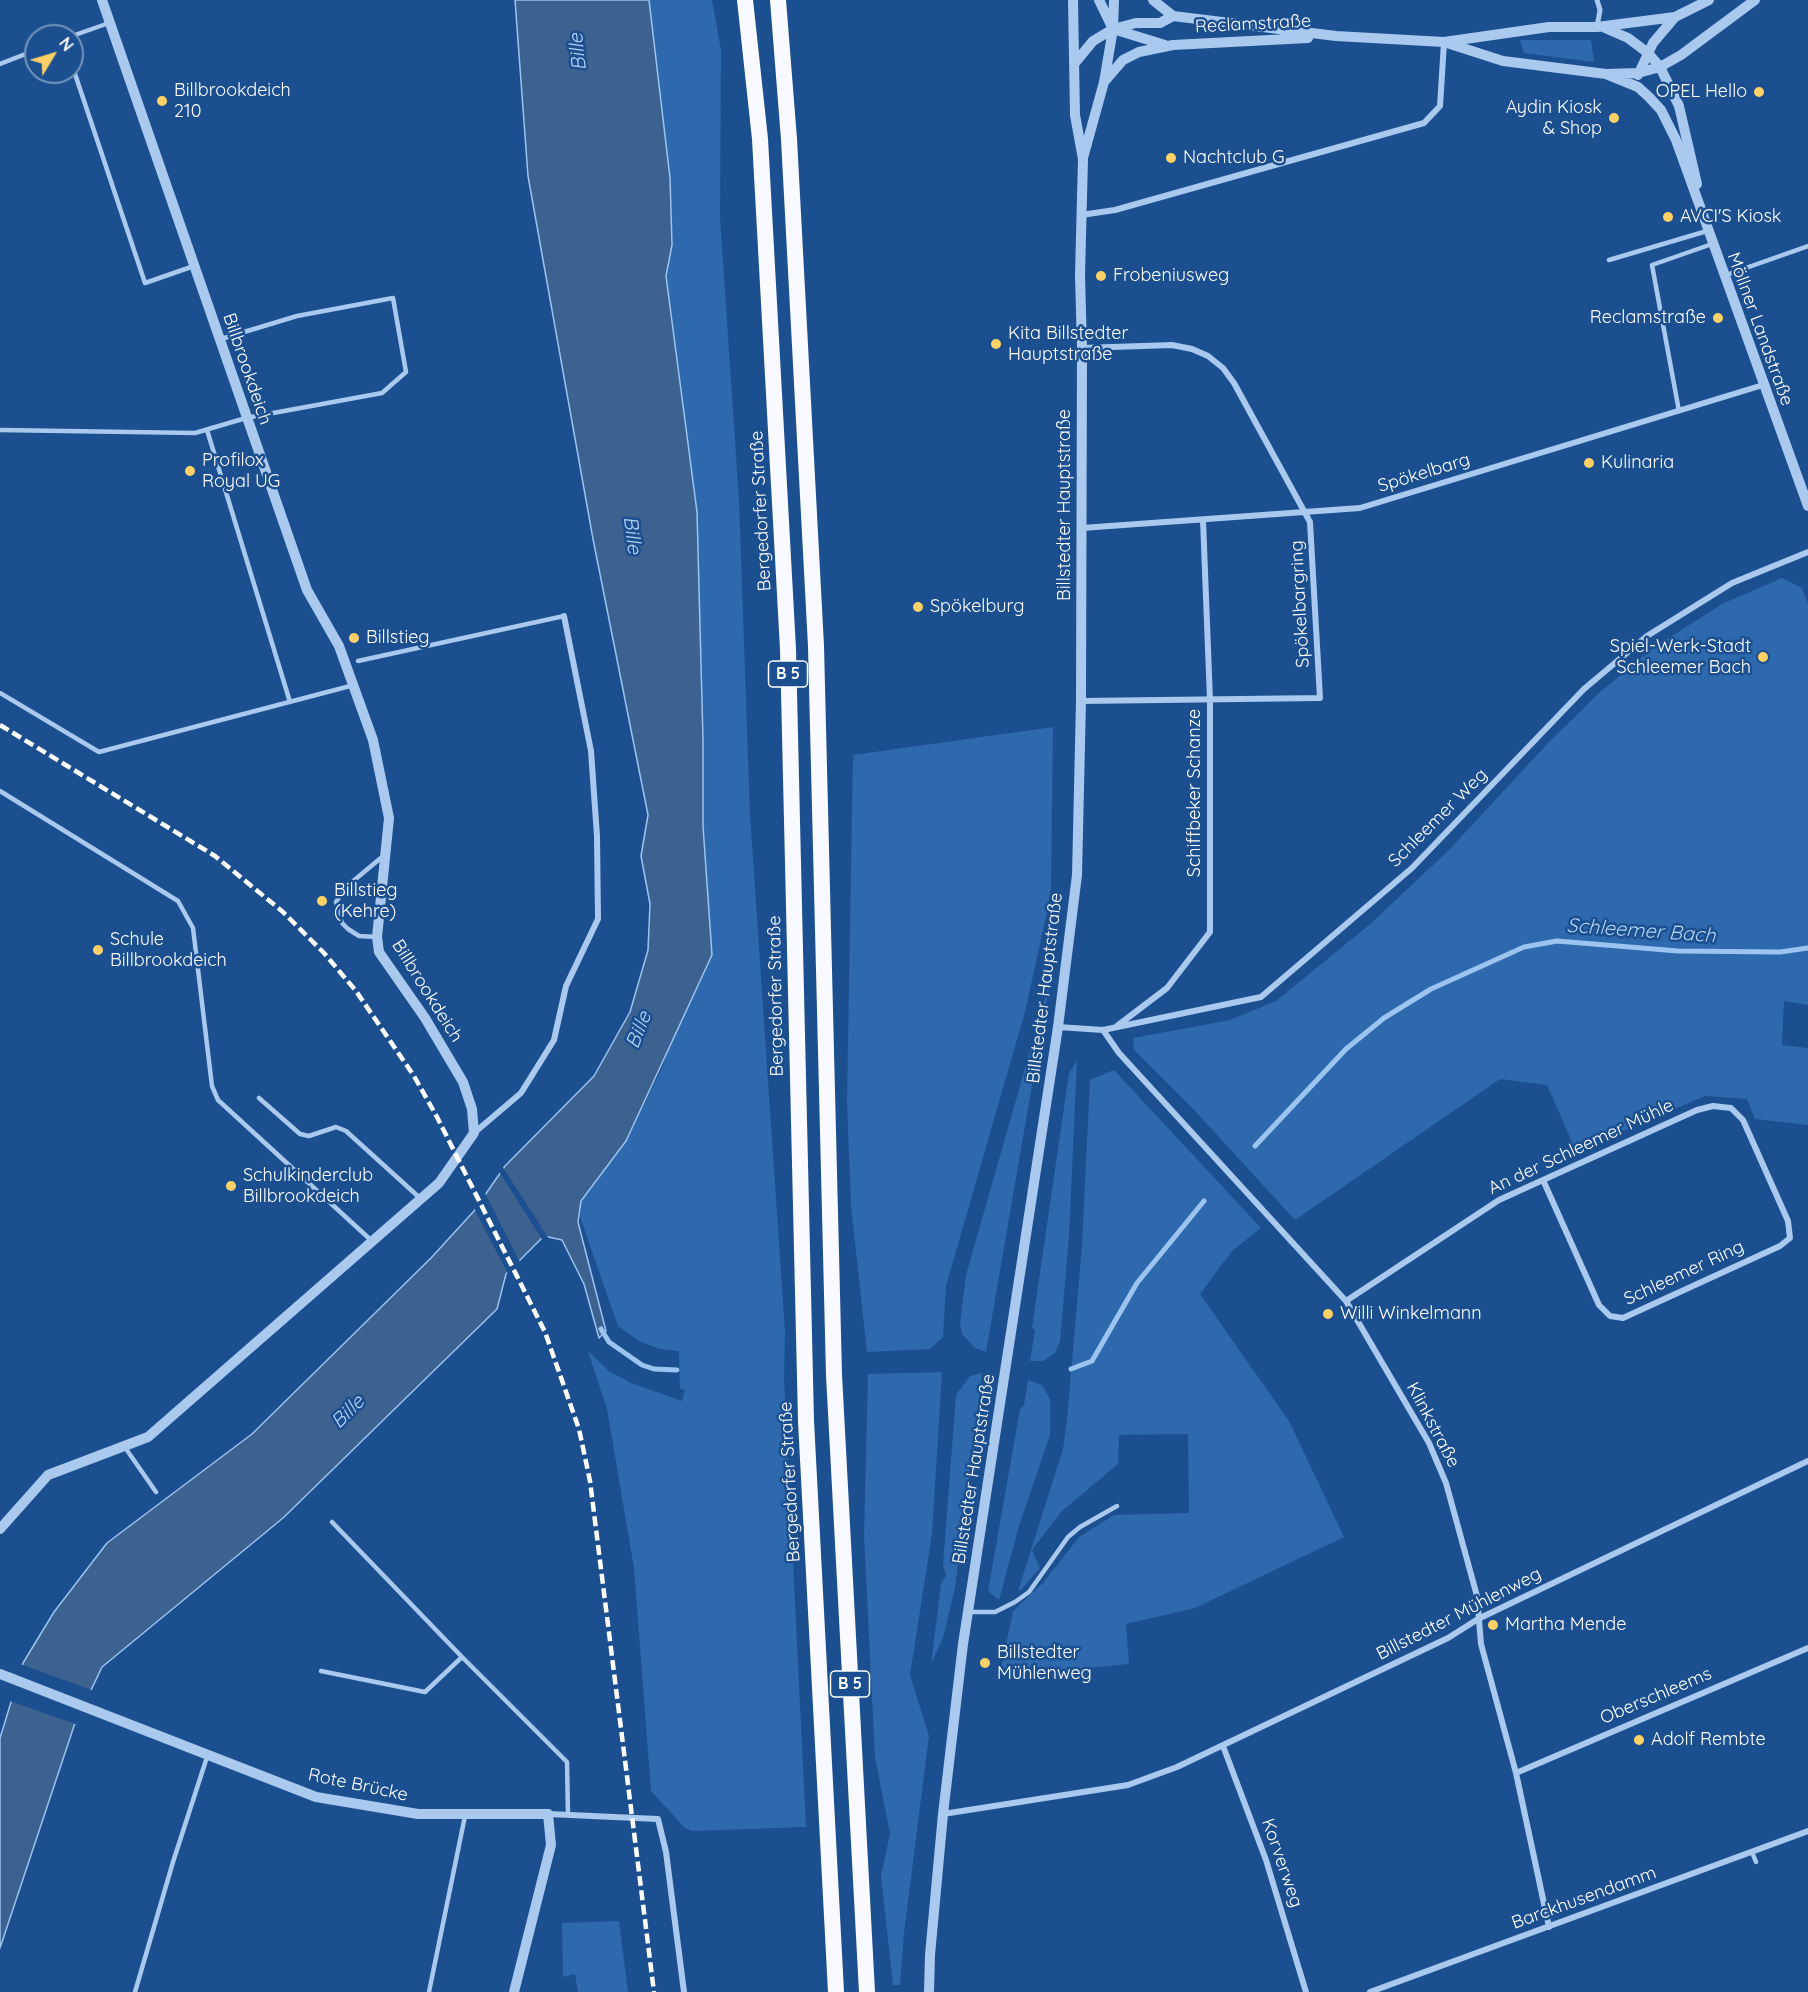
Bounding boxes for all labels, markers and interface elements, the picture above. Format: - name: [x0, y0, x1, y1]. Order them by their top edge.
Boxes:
- street label: Reclamstraße: [1194, 10, 1312, 38]
- north arrow: [24, 24, 84, 84]
- water label: Bille: [564, 32, 592, 72]
- text: N: [55, 33, 78, 55]
- place label: Billbrookdeich 210: [174, 80, 291, 122]
- place label: OPEL Hello: [1656, 81, 1747, 103]
- marker: OPEL Hello: [1752, 85, 1766, 99]
- marker: Billbrookdeich 210: [155, 94, 169, 108]
- place label: Aydin Kiosk & Shop: [1506, 97, 1602, 140]
- marker: Aydin Kiosk & Shop: [1607, 111, 1621, 125]
- place label: Nachtclub G: [1183, 147, 1285, 169]
- marker: Nachtclub G: [1164, 151, 1178, 165]
- place label: AVCI'S Kiosk: [1680, 206, 1781, 228]
- marker: AVCI'S Kiosk: [1661, 210, 1675, 224]
- street label: Möllner Landstraße: [1722, 249, 1798, 409]
- place label: Frobeniusweg: [1113, 265, 1229, 287]
- marker: Frobeniusweg: [1094, 269, 1108, 283]
- place label: Reclamstraße: [1590, 307, 1706, 329]
- street label: Billbrookdeich: [218, 310, 276, 428]
- marker: Reclamstraße: [1711, 311, 1725, 325]
- place label: Kita Billstedter Hauptstraße: [1008, 323, 1128, 366]
- marker: Kita Billstedter Hauptstraße: [989, 337, 1003, 351]
- street label: Billstedter Hauptstraße: [1054, 409, 1076, 601]
- street label: Bergedorfer Straße: [746, 430, 776, 592]
- street label: Spökelbarg: [1375, 449, 1473, 497]
- place label: Profilox Royal UG: [202, 450, 280, 492]
- place label: Kulinaria: [1601, 452, 1674, 474]
- marker: Kulinaria: [1582, 456, 1596, 470]
- marker: Profilox Royal UG: [183, 464, 197, 478]
- water label: Bille: [618, 515, 646, 555]
- street label: Spökelbargring: [1286, 540, 1314, 668]
- place label: Spökelburg: [930, 596, 1024, 618]
- marker: Spökelburg: [911, 600, 925, 614]
- place label: Billstieg: [366, 627, 430, 649]
- marker: Billstieg: [347, 631, 361, 645]
- place label: Spiel-Werk-Stadt Schleemer Bach: [1610, 636, 1751, 678]
- marker: Spiel-Werk-Stadt Schleemer Bach: [1756, 650, 1770, 664]
- road number: B 5: [768, 661, 808, 687]
- street label: Schiffbeker Schanze: [1184, 709, 1206, 877]
- street label: Schleemer Weg: [1384, 764, 1492, 872]
- place label: Billstieg (Kehre): [334, 880, 398, 922]
- street label: Billstedter Hauptstraße: [1023, 891, 1067, 1085]
- marker: Billstieg (Kehre): [315, 894, 329, 908]
- water label: Schleemer Bach: [1566, 914, 1716, 948]
- street label: Bergedorfer Straße: [764, 915, 788, 1077]
- place label: Schule Billbrookdeich: [110, 929, 227, 972]
- street label: Billbrookdeich: [387, 936, 467, 1046]
- marker: Schule Billbrookdeich: [91, 943, 105, 957]
- water label: Bille: [621, 1008, 657, 1052]
- street label: An der Schleemer Mühle: [1485, 1095, 1677, 1199]
- place label: Schulkinderclub Billbrookdeich: [243, 1165, 373, 1208]
- marker: Schulkinderclub Billbrookdeich: [224, 1179, 238, 1193]
- street label: Schleemer Ring: [1621, 1236, 1747, 1310]
- place label: Willi Winkelmann: [1340, 1303, 1482, 1325]
- marker: Willi Winkelmann: [1321, 1307, 1335, 1321]
- street label: Billstedter Hauptstraße: [948, 1373, 1000, 1565]
- street label: Klinkstraße: [1402, 1379, 1464, 1471]
- water label: Bille: [326, 1390, 370, 1434]
- street label: Bergedorfer Straße: [775, 1401, 805, 1563]
- street label: Billstedter Mühlenweg: [1373, 1563, 1545, 1665]
- place label: Martha Mende: [1505, 1614, 1626, 1636]
- marker: Martha Mende: [1486, 1618, 1500, 1632]
- place label: Billstedter Mühlenweg: [997, 1642, 1092, 1684]
- marker: Billstedter Mühlenweg: [978, 1656, 992, 1670]
- street label: Oberschleems: [1597, 1663, 1715, 1729]
- road number: B 5: [830, 1671, 870, 1697]
- place label: Adolf Rembte: [1651, 1729, 1766, 1751]
- marker: Adolf Rembte: [1632, 1733, 1646, 1747]
- street label: Rote Brücke: [306, 1764, 410, 1806]
- street label: Korverweg: [1257, 1816, 1307, 1910]
- street label: Barckhusendamm: [1509, 1862, 1659, 1934]

